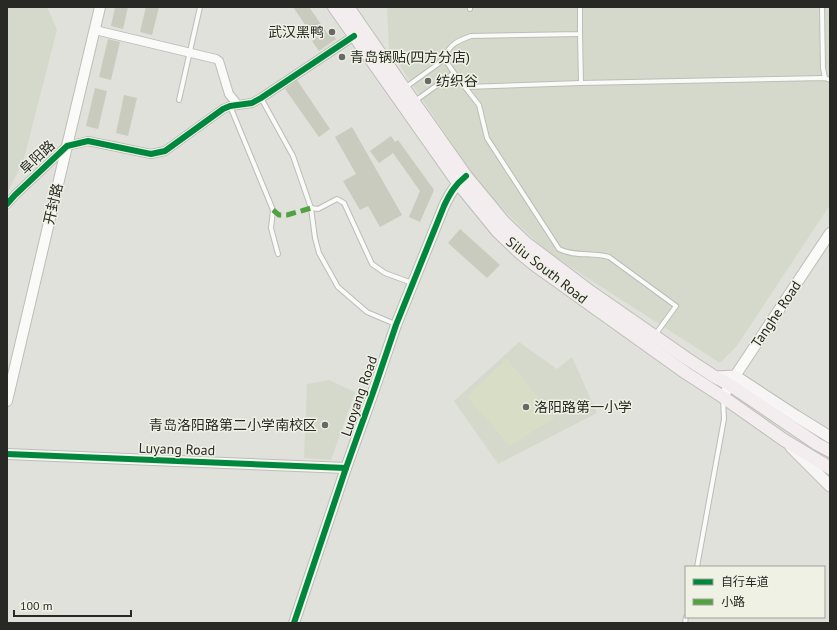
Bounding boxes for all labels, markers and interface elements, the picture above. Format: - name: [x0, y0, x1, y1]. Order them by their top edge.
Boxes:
- place label: 武汉黑鸭: [268, 23, 324, 41]
- marker: 武汉黑鸭: [327, 27, 337, 37]
- place label: 青岛锅贴(四方分店): [350, 48, 470, 66]
- marker: 青岛锅贴(四方分店): [337, 52, 347, 62]
- place label: 纺织谷: [436, 72, 478, 90]
- marker: 纺织谷: [423, 76, 433, 86]
- street label: 阜阳路: [16, 136, 58, 178]
- street label: 开封路: [40, 182, 66, 226]
- street label: Siliu South Road: [503, 233, 591, 307]
- street label: Tanghe Road: [747, 277, 805, 351]
- street label: Luoyang Road: [337, 353, 381, 439]
- place label: 洛阳路第一小学: [534, 398, 632, 416]
- marker: 洛阳路第一小学: [521, 402, 531, 412]
- place label: 青岛洛阳路第二小学南校区: [149, 416, 317, 434]
- marker: 青岛洛阳路第二小学南校区: [320, 420, 330, 430]
- street label: Luyang Road: [138, 439, 216, 459]
- legend: [685, 566, 825, 618]
- text: 自行车道: [721, 574, 769, 589]
- scale bar: [14, 592, 131, 618]
- text: 小路: [721, 594, 745, 609]
- text: 100 m: [20, 598, 53, 613]

